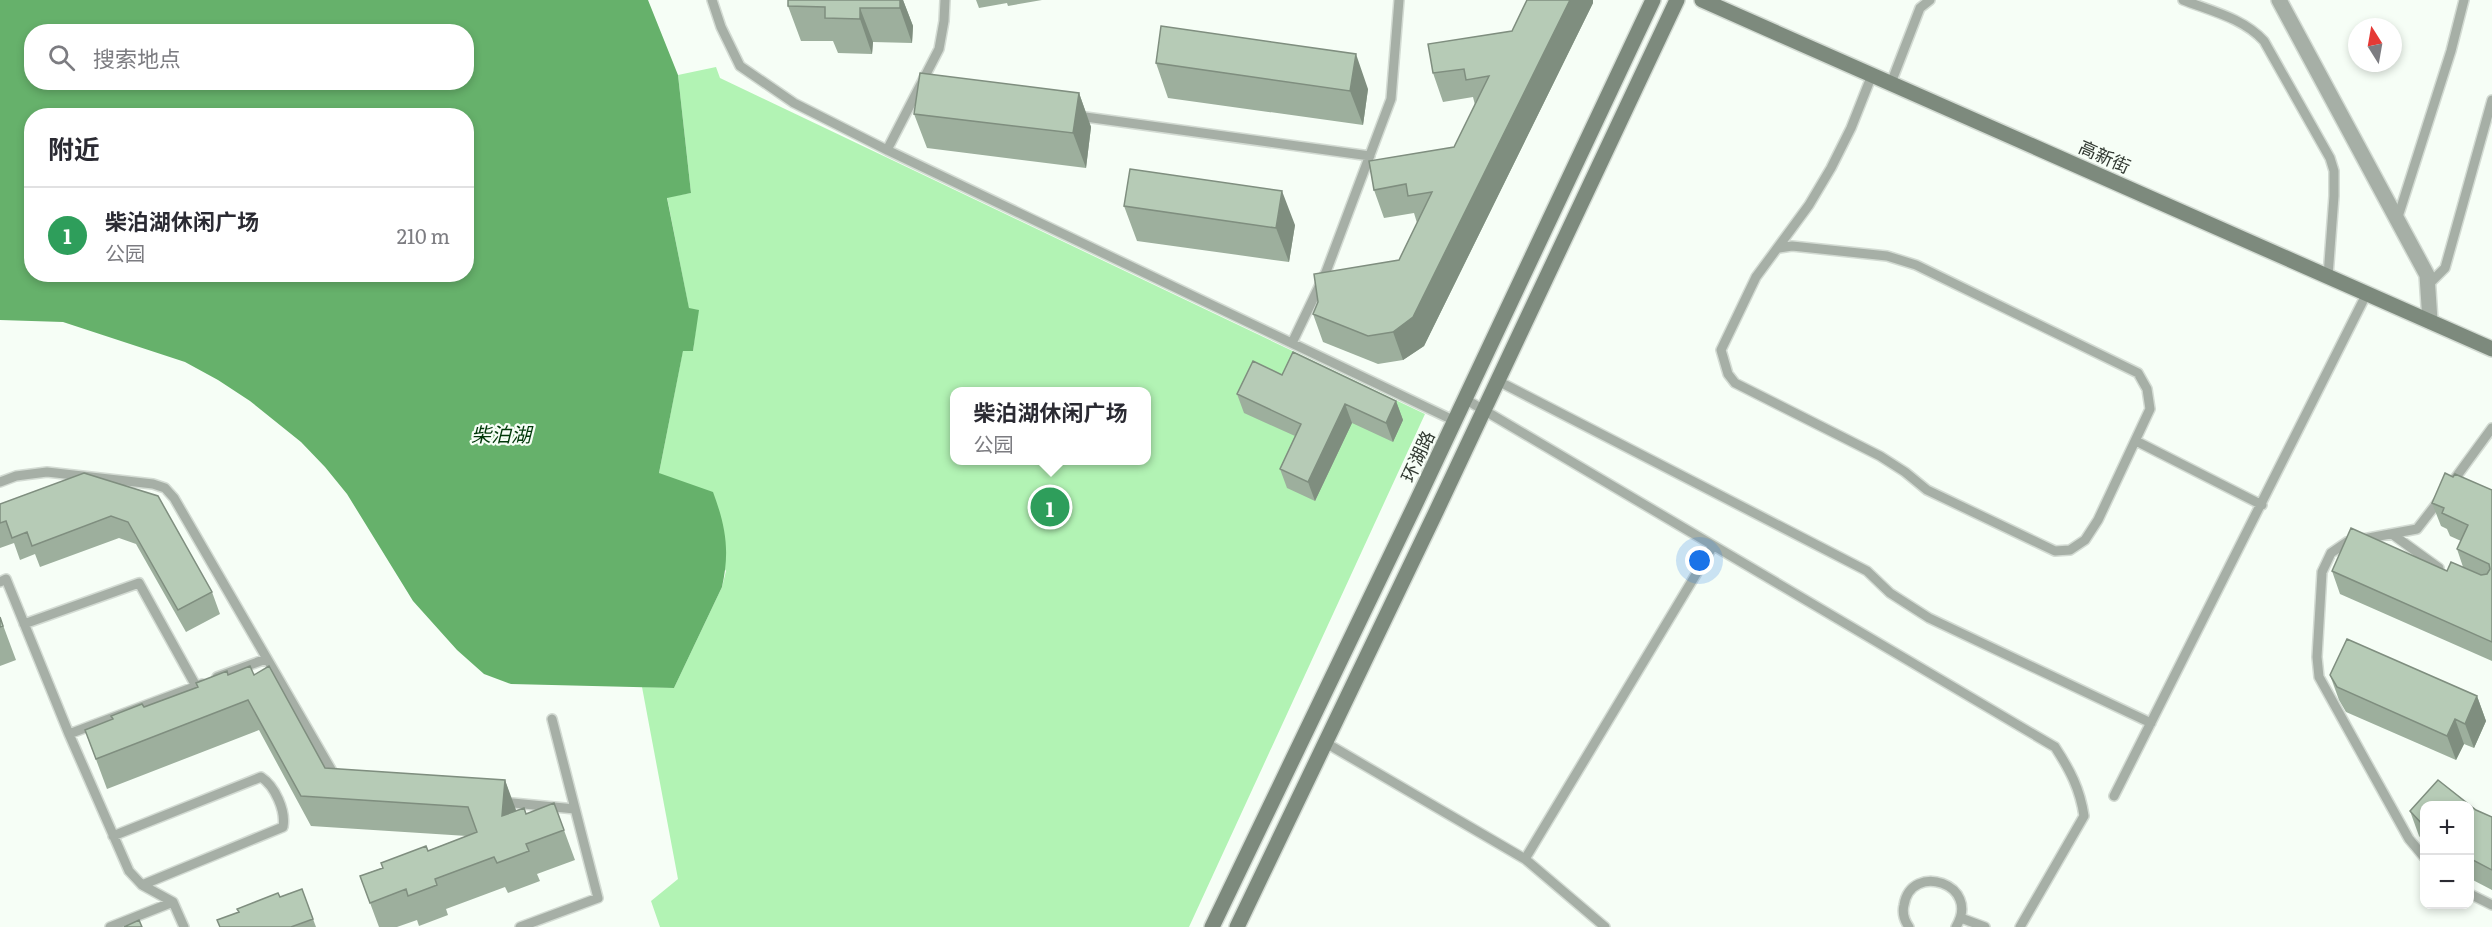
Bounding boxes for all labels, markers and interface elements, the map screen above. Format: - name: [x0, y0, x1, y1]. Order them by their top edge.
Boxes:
- north arrow: [2348, 18, 2402, 72]
- search box: [24, 24, 474, 90]
- icon: search: [45, 41, 78, 74]
- text: 搜索地点: [93, 41, 181, 74]
- text: 附近: [48, 128, 100, 167]
- street label: 高新街: [2075, 133, 2135, 179]
- text: 柴泊湖休闲广场: [105, 204, 259, 237]
- text: 1: [63, 220, 72, 250]
- text: 210 m: [397, 220, 450, 250]
- text: 公园: [105, 237, 145, 267]
- popup: [950, 387, 1151, 465]
- text: 柴泊湖休闲广场: [973, 395, 1128, 428]
- water label: 柴泊湖: [471, 418, 534, 448]
- street label: 环湖路: [1393, 426, 1441, 486]
- text: 公园: [973, 428, 1013, 458]
- pin: 1: [1030, 484, 1070, 530]
- your location: [1685, 546, 1714, 575]
- map controls: [2420, 801, 2474, 909]
- button: +: [2420, 801, 2474, 855]
- button: −: [2420, 855, 2474, 909]

